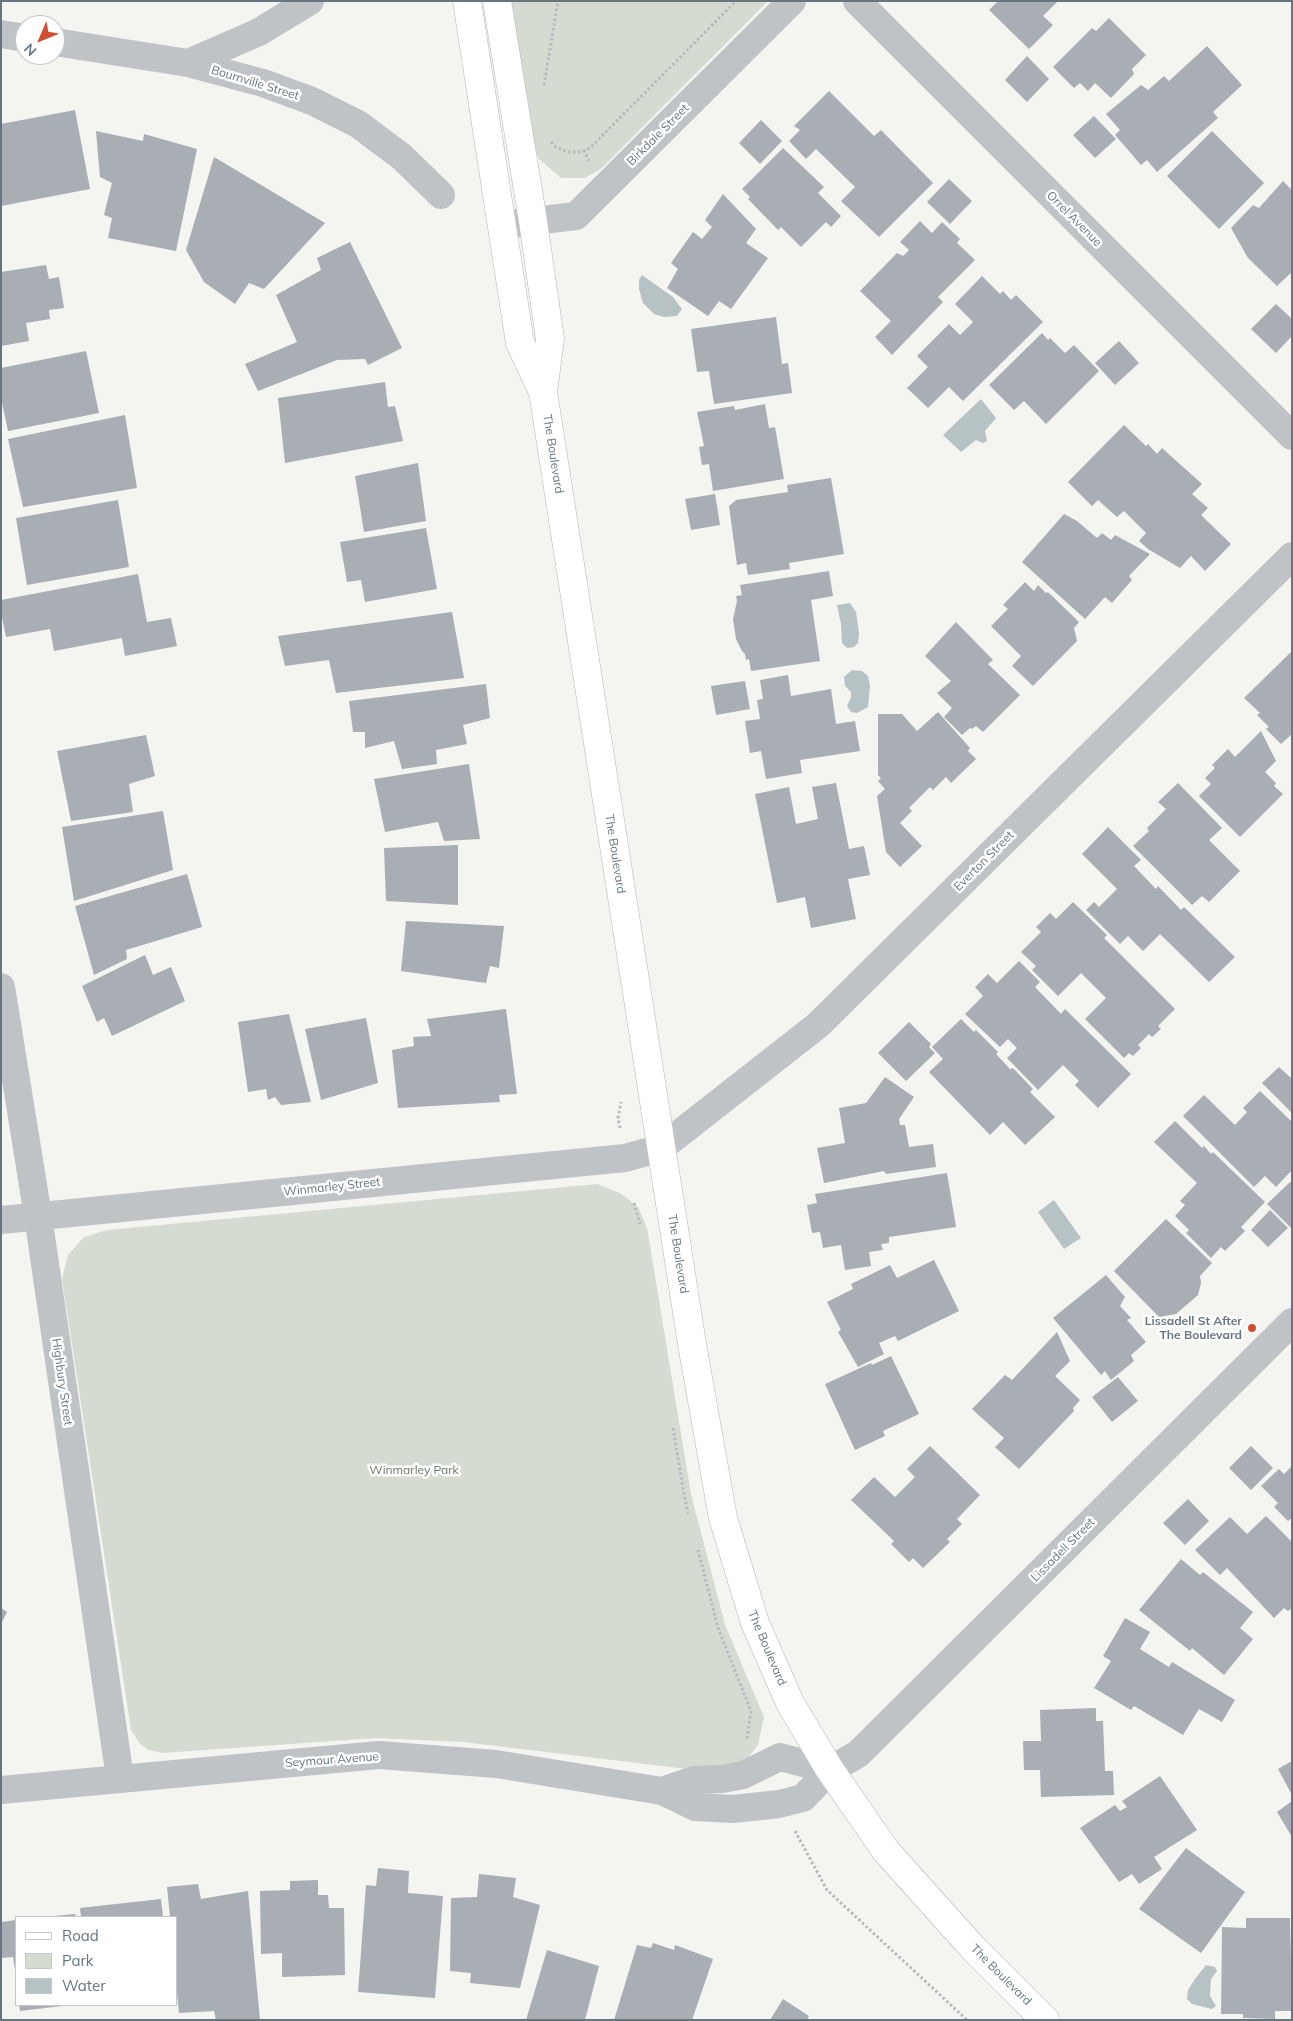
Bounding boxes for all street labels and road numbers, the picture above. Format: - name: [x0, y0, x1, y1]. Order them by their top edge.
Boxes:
- street label: Bournville Street: [209, 63, 301, 103]
- street label: Birkdale Street: [624, 101, 692, 169]
- street label: Orrel Avenue: [1043, 188, 1105, 250]
- street label: The Boulevard: [540, 413, 566, 495]
- street label: The Boulevard: [602, 813, 628, 895]
- street label: Everton Street: [951, 828, 1017, 894]
- street label: Winmarley Street: [283, 1175, 381, 1199]
- street label: The Boulevard: [665, 1213, 691, 1295]
- street label: Highbury Street: [49, 1338, 75, 1426]
- street label: Lissadell Street: [1028, 1515, 1098, 1585]
- street label: The Boulevard: [745, 1608, 789, 1688]
- street label: Seymour Avenue: [285, 1750, 379, 1770]
- street label: The Boulevard: [968, 1942, 1034, 2008]

